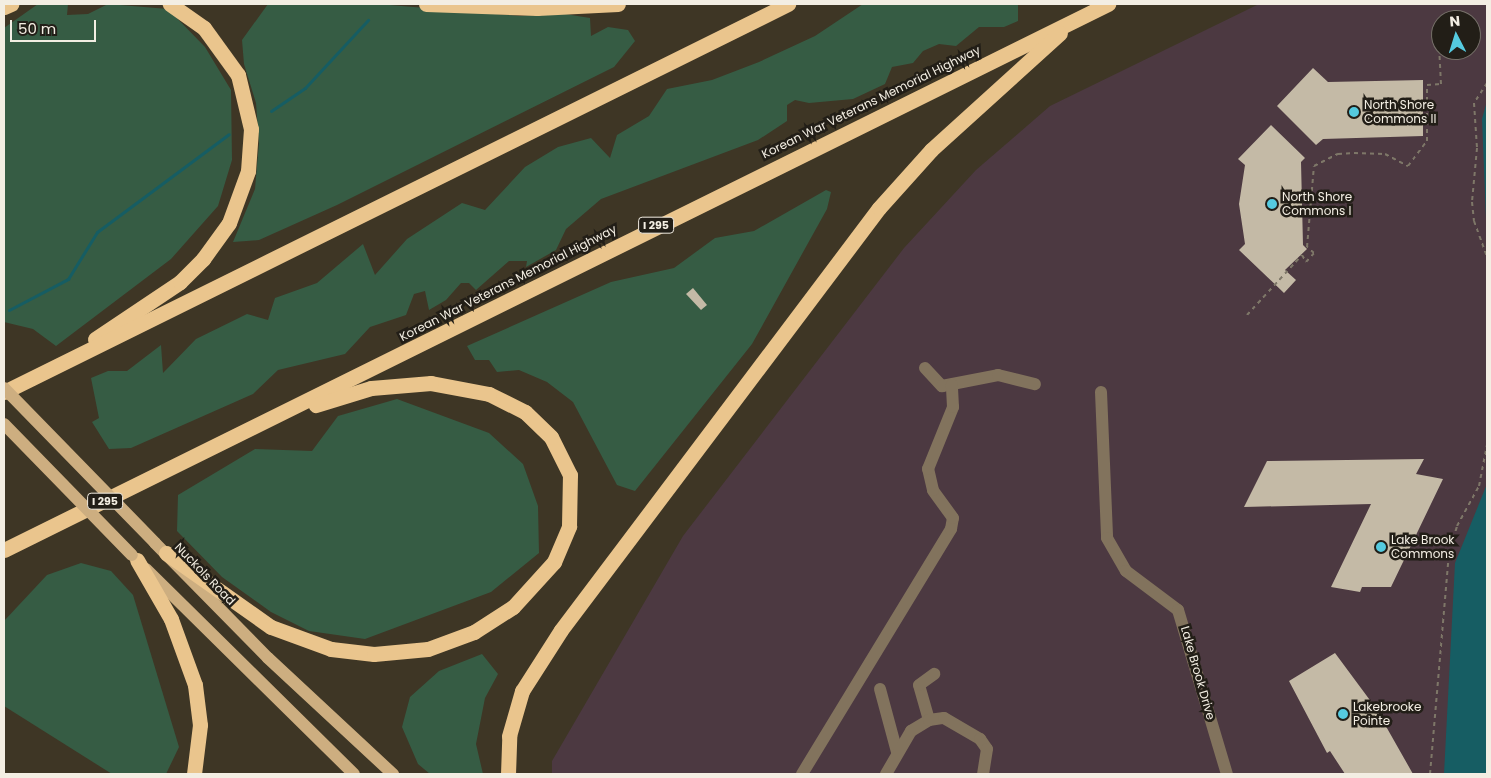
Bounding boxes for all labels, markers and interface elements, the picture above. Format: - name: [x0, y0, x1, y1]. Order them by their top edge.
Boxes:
- scale bar: [12, 10, 99, 42]
- north arrow: [1431, 10, 1481, 60]
- text: N: [1449, 11, 1461, 31]
- text: 50 m: [18, 18, 56, 39]
- street label: Korean War Veterans Memorial Highway: [759, 43, 983, 161]
- place label: North Shore Commons II: [1364, 98, 1436, 126]
- marker: North Shore Commons II: [1348, 106, 1360, 118]
- place label: North Shore Commons I: [1282, 190, 1352, 218]
- marker: North Shore Commons I: [1266, 198, 1278, 210]
- road number: I 295: [637, 216, 675, 234]
- street label: Korean War Veterans Memorial Highway: [397, 222, 619, 344]
- road number: I 295: [86, 492, 124, 510]
- place label: Lake Brook Commons: [1391, 533, 1454, 561]
- street label: Nuckols Road: [172, 540, 238, 608]
- marker: Lake Brook Commons: [1375, 541, 1387, 553]
- street label: Lake Brook Drive: [1178, 625, 1218, 721]
- place label: Lakebrooke Pointe: [1353, 700, 1421, 728]
- marker: Lakebrooke Pointe: [1337, 708, 1349, 720]

